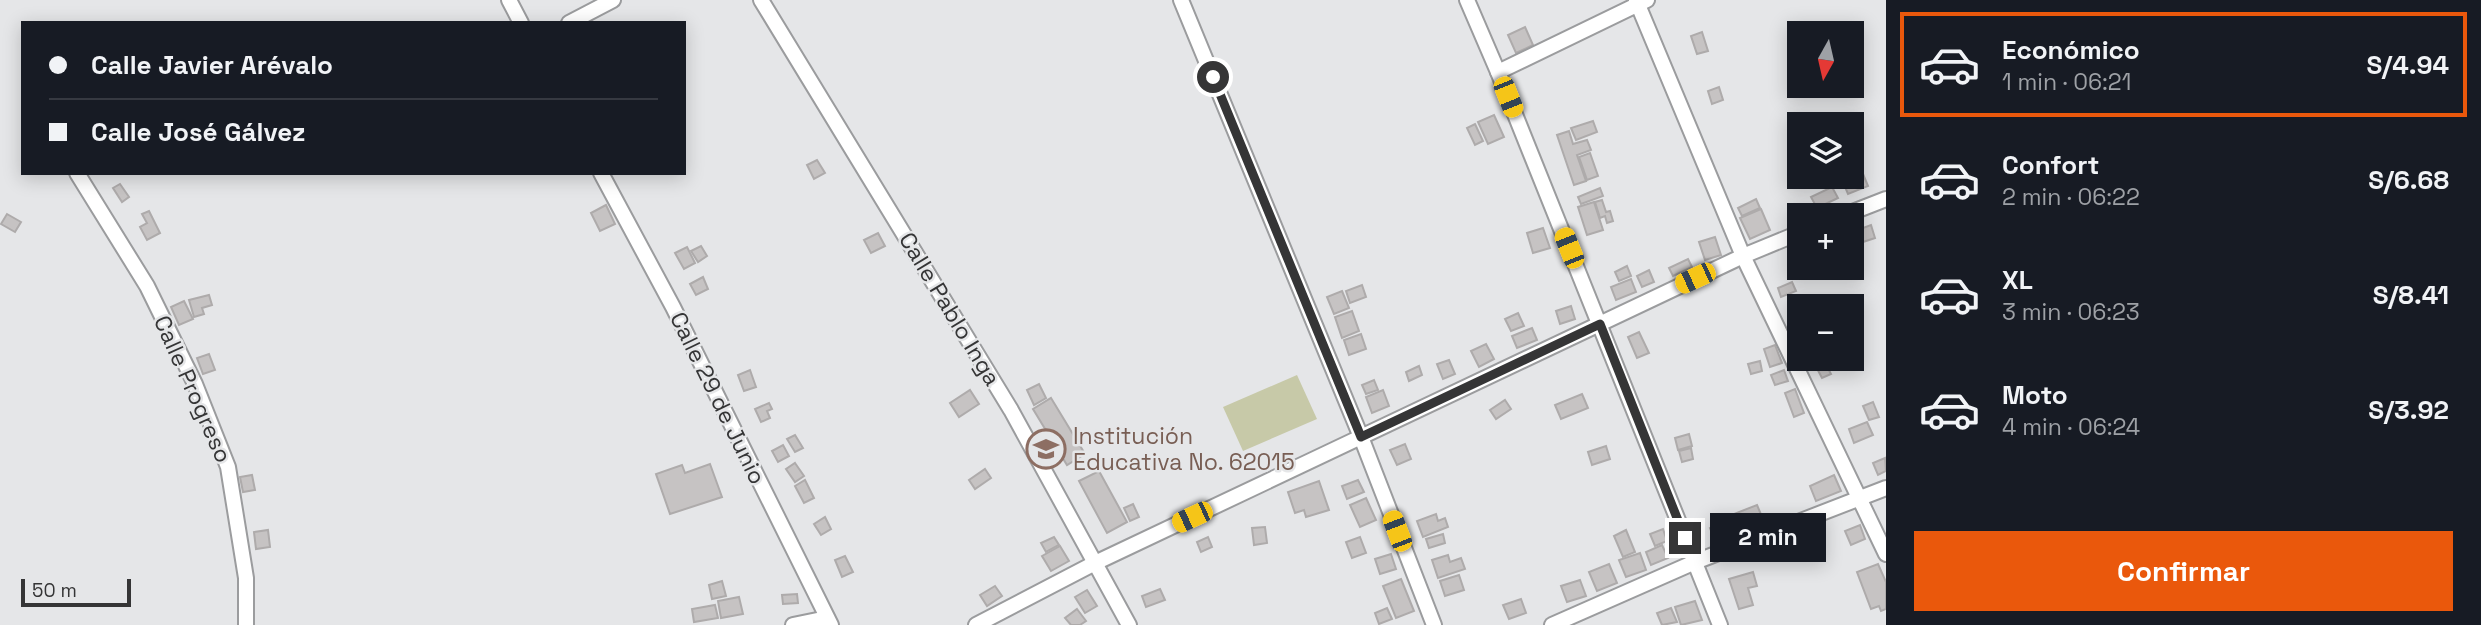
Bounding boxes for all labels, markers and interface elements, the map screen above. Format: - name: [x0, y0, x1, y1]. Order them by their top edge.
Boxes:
- north arrow: [1787, 21, 1864, 98]
- map controls: [1787, 21, 1864, 371]
- icon: car: [1918, 33, 1981, 96]
- text: Económico: [2002, 33, 2140, 67]
- text: Calle Javier Arévalo: [91, 48, 333, 82]
- text: S/4.94: [2367, 48, 2449, 82]
- route start: [1197, 61, 1229, 93]
- text: 1 min · 06:21: [2002, 67, 2131, 97]
- car: [1491, 74, 1526, 120]
- button: layers: [1787, 112, 1864, 189]
- text: Calle José Gálvez: [91, 115, 306, 149]
- icon: car: [1918, 148, 1981, 211]
- text: Confort: [2002, 148, 2099, 182]
- text: S/6.68: [2368, 163, 2449, 197]
- text: 2 min · 06:22: [2002, 182, 2140, 212]
- button: +: [1787, 203, 1864, 280]
- car: [1552, 225, 1587, 271]
- street label: Calle Pablo Inga: [892, 227, 1008, 391]
- car: [1672, 260, 1719, 296]
- icon: car: [1918, 263, 1981, 326]
- text: XL: [2002, 263, 2033, 297]
- text: S/8.41: [2373, 278, 2449, 312]
- button: −: [1787, 294, 1864, 371]
- text: 3 min · 06:23: [2002, 297, 2140, 327]
- street label: Calle 29 de Junio: [663, 307, 773, 489]
- street label: Calle Progreso: [147, 311, 239, 467]
- icon: car: [1918, 378, 1981, 441]
- text: Moto: [2002, 378, 2068, 412]
- text: S/3.92: [2368, 393, 2449, 427]
- text: 4 min · 06:24: [2002, 412, 2140, 442]
- place label: Institución Educativa No. 62015: [1073, 421, 1295, 477]
- school or university icon: Institución Educativa No. 62015: [1025, 428, 1067, 470]
- car: [1169, 499, 1216, 535]
- car: [1380, 508, 1415, 554]
- callout: 2 min: [1710, 514, 1825, 562]
- route end: [1669, 522, 1701, 554]
- text: 2 min: [1738, 522, 1798, 552]
- button: Confirmar: [1914, 531, 2453, 611]
- scale bar: [21, 576, 131, 608]
- text: 50 m: [32, 578, 77, 603]

